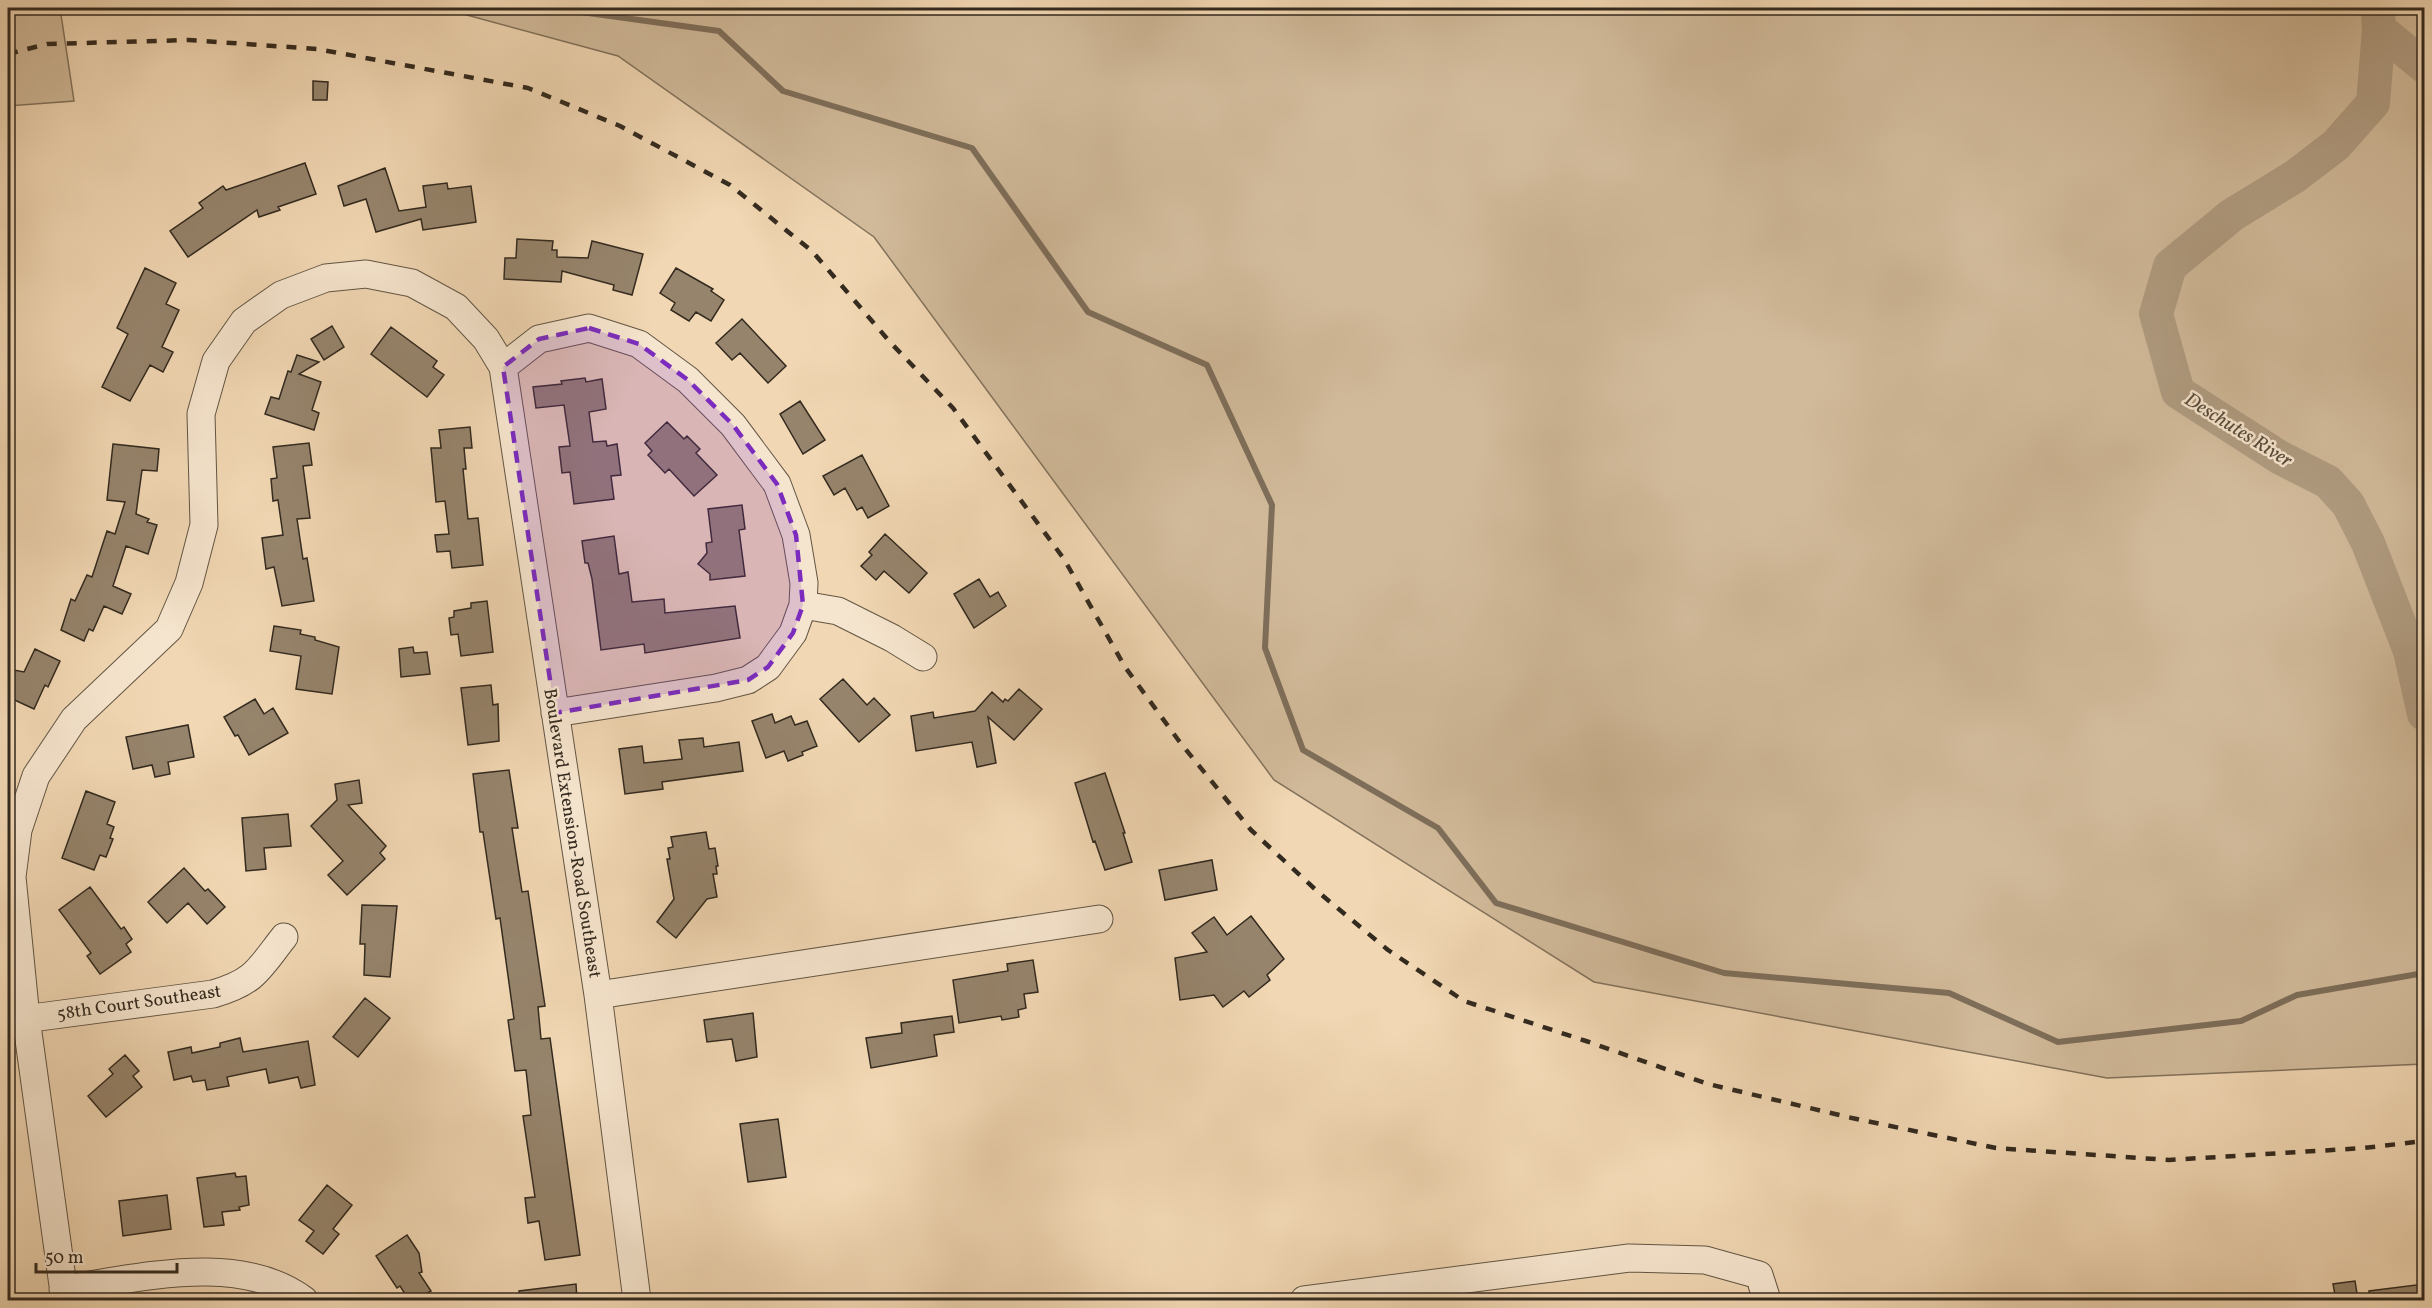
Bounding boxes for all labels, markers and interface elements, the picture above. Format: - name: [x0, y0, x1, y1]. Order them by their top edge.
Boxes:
- water label: Deschutes River: [2179, 386, 2298, 475]
- street label: Boulevard Extension-Road Southeast: [536, 687, 607, 980]
- street label: 58th Court Southeast: [55, 980, 223, 1027]
- scale bar: [36, 1236, 177, 1274]
- text: 50 m: [45, 1246, 84, 1271]

